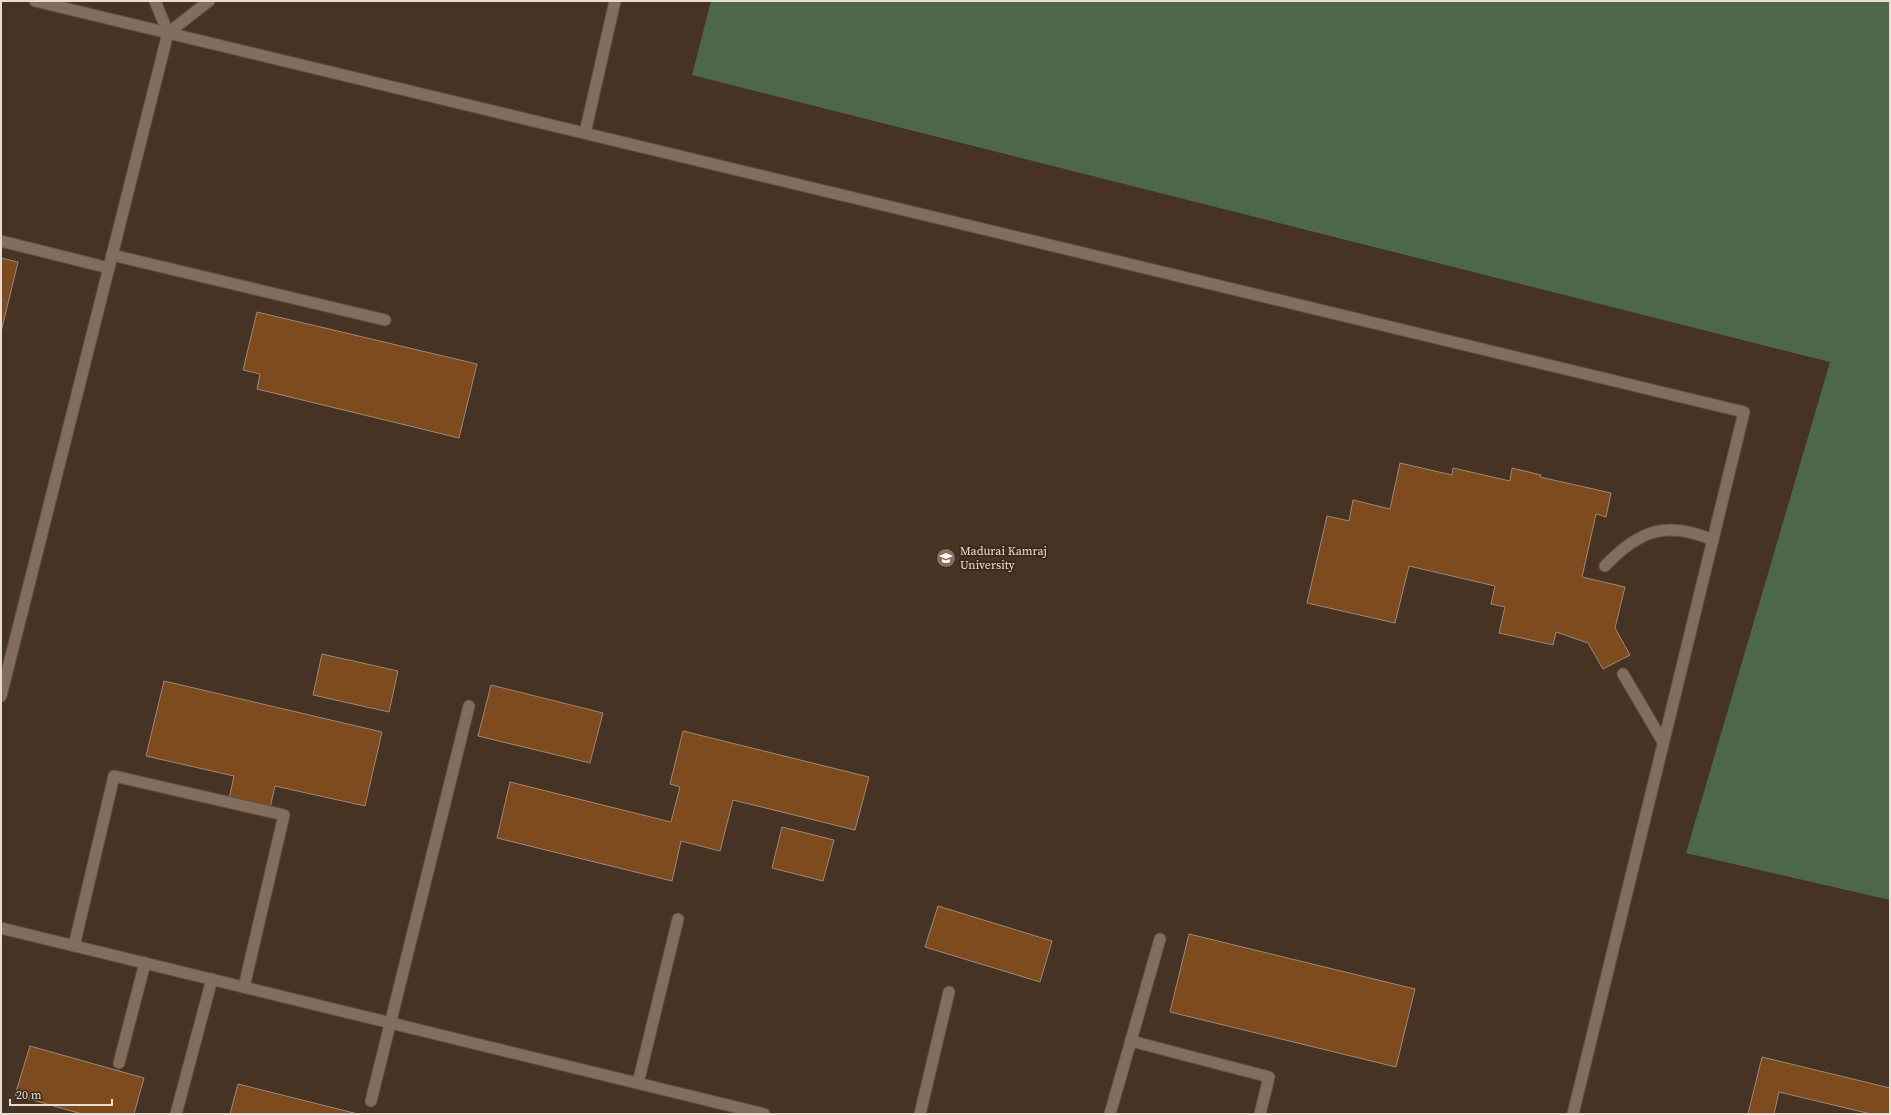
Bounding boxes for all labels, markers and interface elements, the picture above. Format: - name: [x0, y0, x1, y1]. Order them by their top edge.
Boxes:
- place label: Madurai Kamraj University: [960, 543, 1047, 573]
- school or university icon: Madurai Kamraj University: [935, 547, 957, 569]
- scale bar: [10, 1081, 112, 1107]
- text: 20 m: [16, 1087, 42, 1103]

